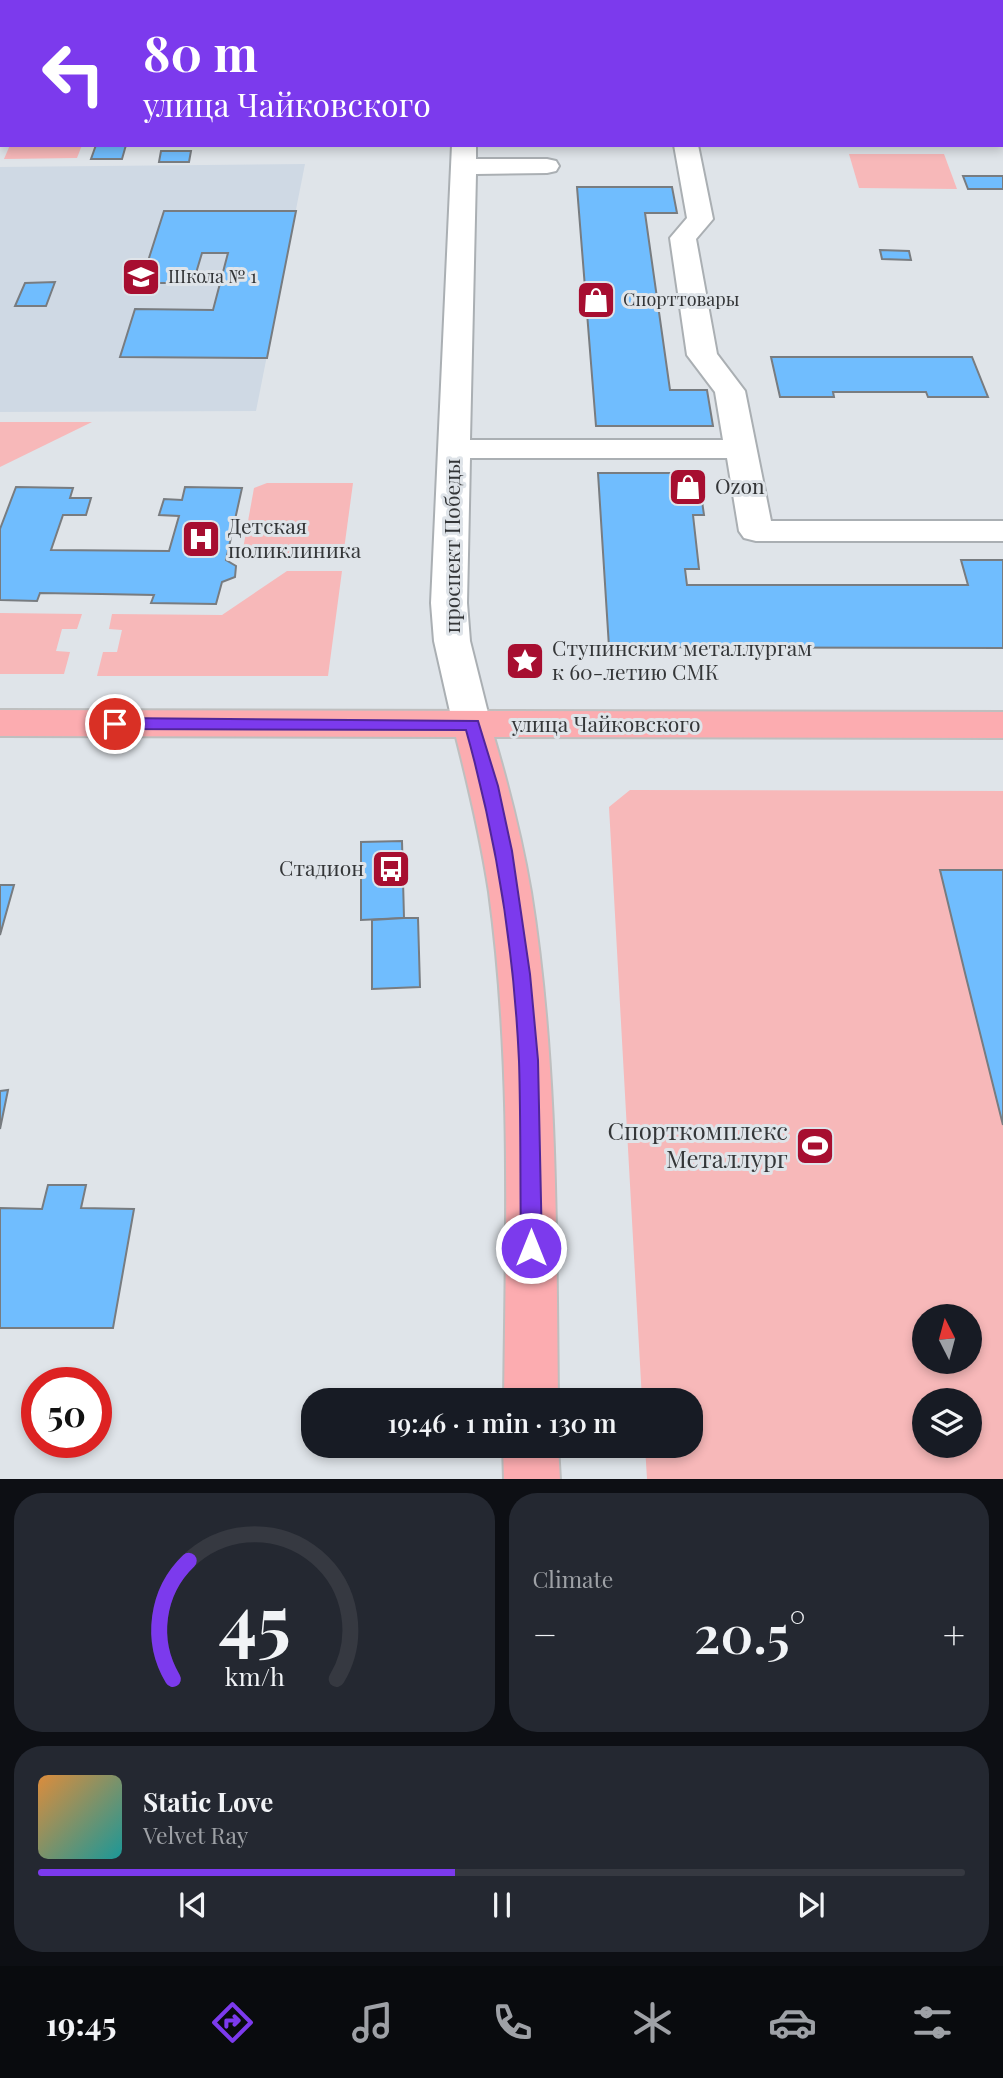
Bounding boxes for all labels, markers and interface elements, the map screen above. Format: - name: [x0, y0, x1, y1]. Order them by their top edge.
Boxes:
- text: 80 m: [143, 19, 258, 84]
- icon: left: [28, 28, 119, 119]
- text: улица Чайковского: [143, 82, 431, 125]
- school or university icon: Школа № 1: [120, 256, 162, 298]
- place label: Школа № 1: [168, 264, 257, 288]
- shop icon: Спорттовары: [575, 279, 617, 321]
- place label: Спорттовары: [623, 287, 740, 311]
- street label: проспект Победы: [437, 459, 465, 633]
- shop icon: Ozon: [667, 466, 709, 508]
- place label: Ozon: [715, 471, 765, 499]
- place label: Детская поликлиника: [228, 511, 362, 563]
- hospital icon: Детская поликлиника: [180, 518, 222, 560]
- place label: Ступинским металлургам к 60-летию СМК: [552, 633, 812, 685]
- place icon: Ступинским металлургам к 60-летию СМК: [504, 640, 546, 682]
- pin: [85, 694, 145, 754]
- icon: arrive: [96, 705, 134, 743]
- street label: улица Чайковского: [511, 709, 700, 737]
- bus stop icon: Стадион: [370, 848, 412, 890]
- place label: Стадион: [279, 853, 364, 881]
- place label: Спорткомплекс Металлург: [608, 1114, 788, 1174]
- sports icon: Спорткомплекс Металлург: [794, 1125, 836, 1167]
- position arrow: [494, 1211, 568, 1285]
- north arrow: [912, 1304, 982, 1374]
- map controls: [912, 1304, 982, 1458]
- speed limit sign: 50: [21, 1367, 112, 1458]
- button: layers: [912, 1388, 982, 1458]
- text: 19:46 · 1 min · 130 m: [387, 1405, 617, 1440]
- text: Climate: [533, 1563, 613, 1594]
- text: 45: [218, 1570, 290, 1667]
- text: 20.5°: [694, 1598, 806, 1667]
- text: −: [533, 1608, 557, 1659]
- text: +: [943, 1608, 965, 1659]
- text: km/h: [224, 1658, 285, 1691]
- text: Static Love: [143, 1784, 273, 1819]
- text: Velvet Ray: [143, 1819, 248, 1850]
- icon: previous: [174, 1886, 212, 1924]
- icon: pause: [483, 1886, 521, 1924]
- icon: next: [792, 1886, 830, 1924]
- icon: directions: [208, 1998, 257, 2047]
- icon: music: [348, 1998, 397, 2047]
- icon: phone: [488, 1998, 537, 2047]
- icon: climate: [628, 1998, 677, 2047]
- icon: car: [768, 1998, 817, 2047]
- icon: filters: [908, 1998, 957, 2047]
- text: 19:45: [46, 2001, 116, 2044]

